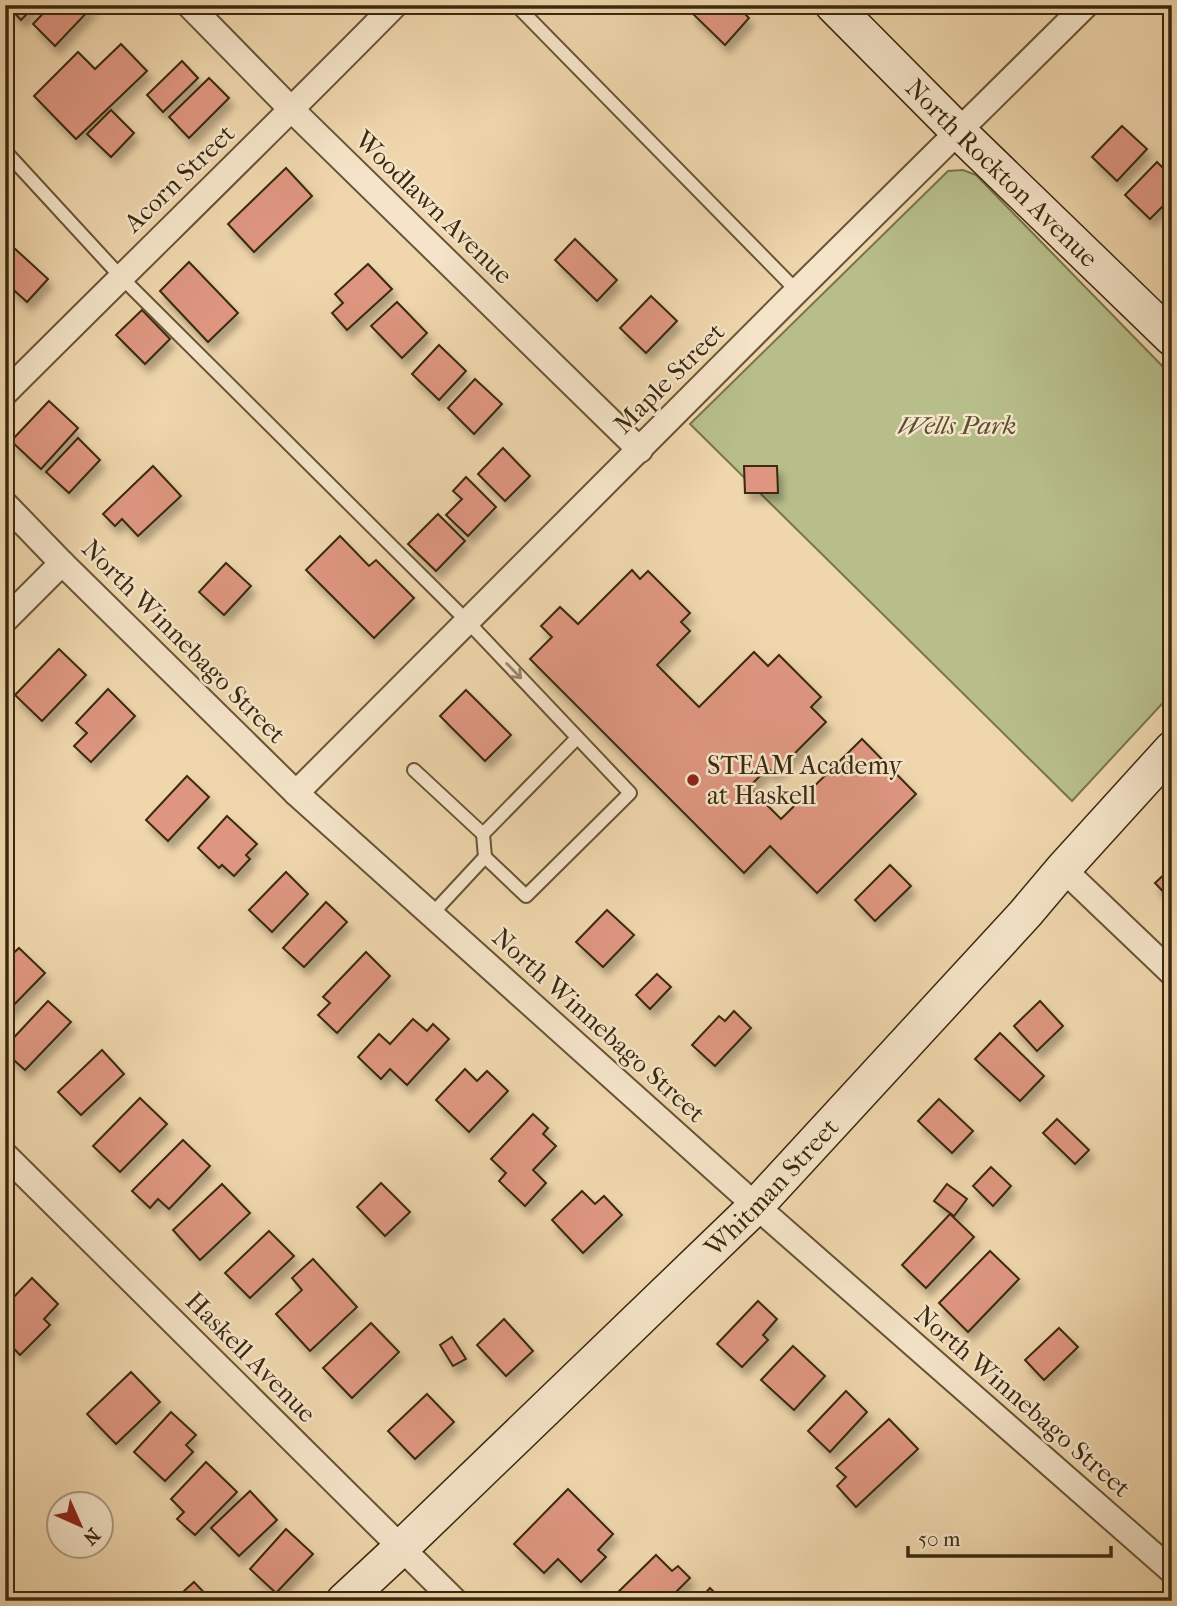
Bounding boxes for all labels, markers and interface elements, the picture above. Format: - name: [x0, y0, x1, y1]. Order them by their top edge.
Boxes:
- street label: North Rockton Avenue: [899, 72, 1104, 274]
- street label: Acorn Street: [117, 118, 242, 239]
- street label: Woodlawn Avenue: [348, 124, 519, 290]
- street label: Maple Street: [608, 316, 732, 440]
- park label: Wells Park: [898, 410, 1016, 441]
- street label: North Winnebago Street: [75, 533, 293, 750]
- one-way arrow: [505, 662, 522, 679]
- place label: STEAM Academy at Haskell: [707, 750, 903, 811]
- marker: STEAM Academy at Haskell: [685, 772, 701, 788]
- street label: North Winnebago Street: [486, 922, 712, 1130]
- street label: Whitman Street: [698, 1111, 846, 1264]
- street label: Haskell Avenue: [179, 1286, 322, 1429]
- street label: North Winnebago Street: [908, 1299, 1137, 1504]
- north arrow: [46, 1490, 116, 1560]
- scale bar: [908, 1515, 1110, 1559]
- text: N: [78, 1523, 104, 1550]
- text: 50 m: [918, 1527, 961, 1551]

